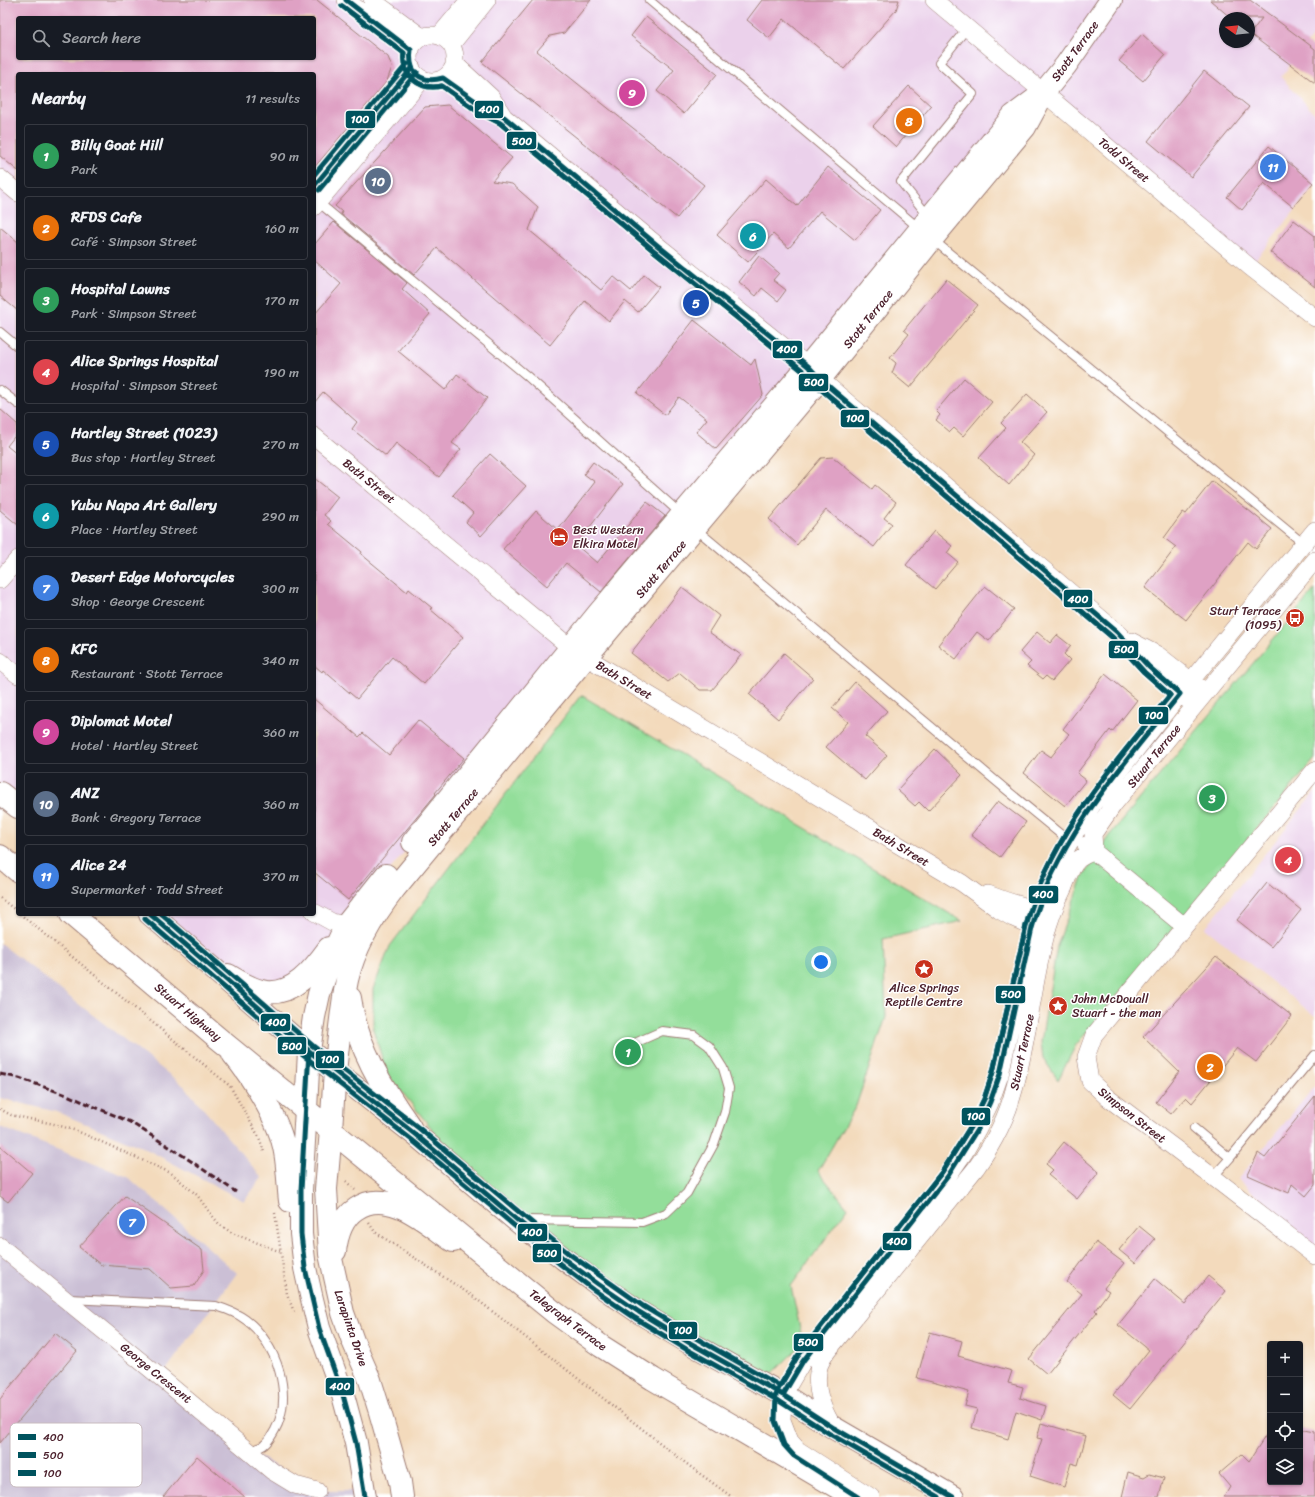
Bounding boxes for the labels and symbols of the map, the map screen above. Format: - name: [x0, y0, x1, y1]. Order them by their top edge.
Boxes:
- north arrow: [1219, 12, 1255, 48]
- street label: Stott Terrace: [1045, 16, 1105, 86]
- pin: 9: [619, 78, 645, 108]
- line badge: 400: [474, 100, 504, 119]
- text: 400: [478, 100, 499, 119]
- pin: 8: [896, 106, 922, 136]
- line badge: 100: [345, 110, 376, 129]
- text: 100: [351, 110, 369, 129]
- line badge: 500: [506, 131, 537, 150]
- text: 500: [512, 132, 532, 151]
- street label: Todd Street: [1093, 132, 1155, 188]
- pin: 11: [1260, 152, 1286, 182]
- pin: 10: [365, 166, 391, 196]
- pin: 6: [740, 221, 766, 251]
- street label: Stott Terrace: [837, 284, 899, 354]
- pin: 5: [683, 288, 709, 318]
- line badge: 400: [772, 340, 803, 359]
- text: 400: [776, 340, 797, 359]
- line badge: 500: [798, 373, 829, 392]
- text: 500: [804, 373, 824, 392]
- line badge: 100: [840, 409, 870, 428]
- text: 100: [846, 409, 864, 428]
- street label: Bath Street: [338, 453, 400, 509]
- place label: Best Western Elkira Motel: [573, 519, 644, 555]
- hotel icon: Best Western Elkira Motel: [548, 526, 570, 548]
- street label: Stott Terrace: [630, 535, 692, 603]
- line badge: 400: [1063, 589, 1093, 608]
- text: 400: [1067, 590, 1088, 609]
- place label: Sturt Terrace (1095): [1209, 600, 1282, 636]
- bus stop icon: Sturt Terrace (1095): [1284, 607, 1306, 629]
- line badge: 500: [1108, 640, 1139, 659]
- text: 500: [1114, 640, 1134, 659]
- street label: Bath Street: [591, 654, 657, 706]
- line badge: 100: [1138, 706, 1169, 725]
- text: 100: [1145, 706, 1163, 725]
- street label: Stuart Terrace: [1121, 719, 1187, 793]
- street label: Stott Terrace: [422, 783, 484, 851]
- pin: 3: [1199, 783, 1225, 813]
- street label: Bath Street: [868, 821, 934, 873]
- pin: 4: [1275, 845, 1301, 875]
- line badge: 400: [1028, 885, 1059, 904]
- text: 400: [1032, 885, 1053, 904]
- your location: [811, 952, 831, 972]
- place icon: Alice Springs Reptile Centre: [913, 958, 935, 980]
- street label: Stuart Highway: [149, 977, 227, 1048]
- place label: Alice Springs Reptile Centre: [885, 977, 963, 1013]
- line badge: 500: [995, 985, 1026, 1004]
- text: 500: [1001, 985, 1021, 1004]
- place label: John McDouall Stuart - the man: [1071, 988, 1162, 1024]
- place icon: John McDouall Stuart - the man: [1047, 995, 1069, 1017]
- street label: Stuart Terrace: [1003, 1012, 1041, 1092]
- line badge: 400: [260, 1013, 291, 1032]
- text: 400: [265, 1013, 286, 1032]
- line badge: 500: [277, 1036, 307, 1055]
- text: 500: [282, 1037, 302, 1056]
- pin: 1: [615, 1037, 641, 1067]
- line badge: 100: [315, 1050, 345, 1069]
- text: 100: [321, 1050, 339, 1069]
- pin: 2: [1197, 1052, 1223, 1082]
- street label: Simpson Street: [1093, 1081, 1171, 1149]
- line badge: 100: [961, 1107, 991, 1126]
- text: 100: [967, 1107, 985, 1126]
- pin: 7: [119, 1207, 145, 1237]
- line badge: 400: [517, 1223, 548, 1242]
- text: 400: [521, 1223, 542, 1242]
- line badge: 400: [882, 1232, 912, 1251]
- text: 400: [886, 1232, 907, 1251]
- line badge: 500: [532, 1243, 562, 1263]
- text: 500: [537, 1244, 557, 1263]
- street label: Telegraph Terrace: [524, 1283, 612, 1357]
- street label: Larapinta Drive: [328, 1287, 374, 1370]
- line badge: 100: [668, 1321, 698, 1340]
- text: 100: [674, 1321, 692, 1340]
- line badge: 500: [793, 1333, 824, 1352]
- text: 500: [798, 1333, 818, 1352]
- street label: George Crescent: [115, 1337, 197, 1409]
- line badge: 400: [325, 1377, 355, 1396]
- text: 400: [329, 1377, 350, 1396]
- legend: [10, 1423, 142, 1487]
- text: 400: [43, 1428, 64, 1447]
- text: 500: [43, 1446, 64, 1465]
- text: 100: [43, 1464, 62, 1483]

